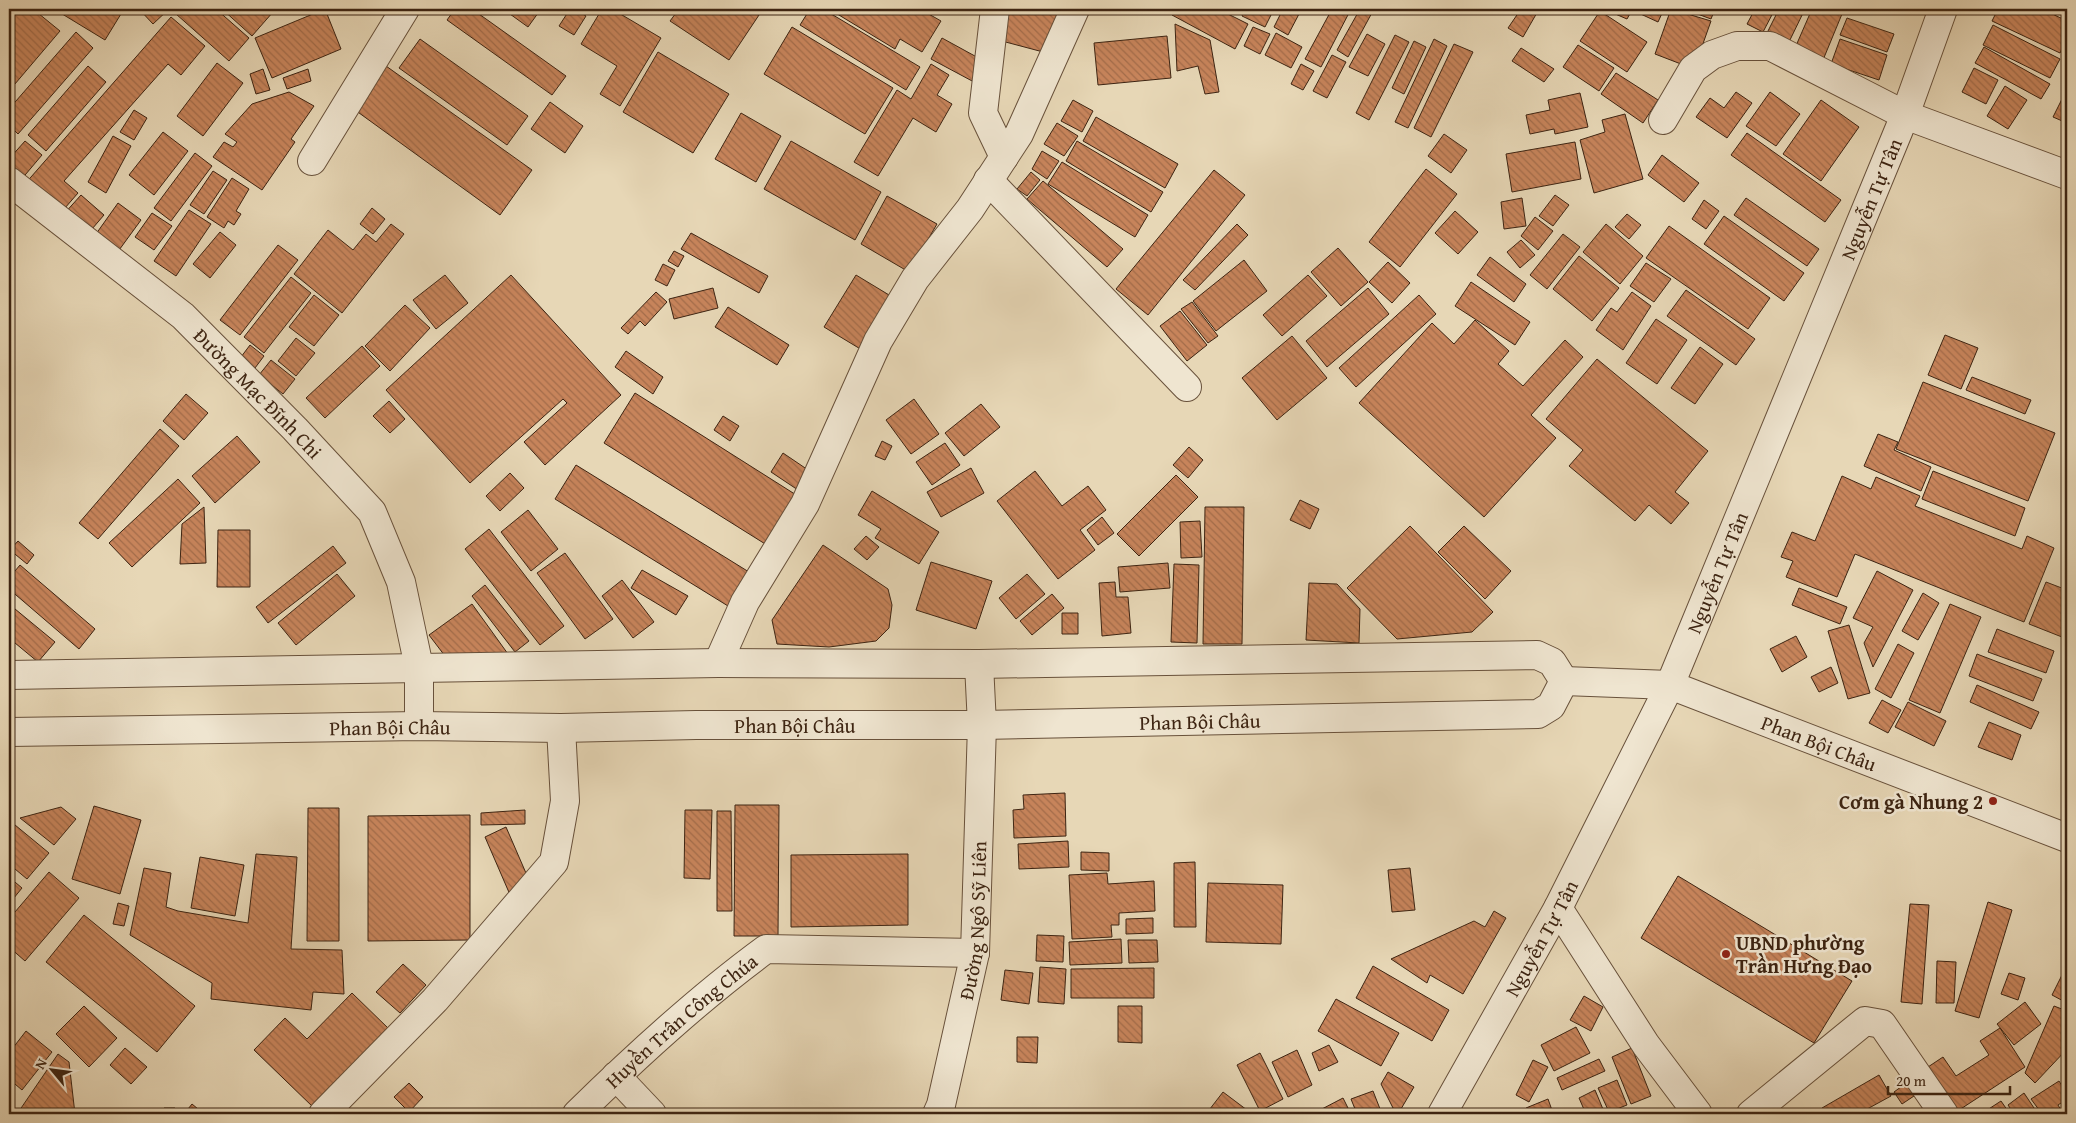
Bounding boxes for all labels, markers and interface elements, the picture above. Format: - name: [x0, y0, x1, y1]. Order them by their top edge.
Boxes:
- street label: Nguyễn Tự Tân: [1832, 133, 1909, 264]
- street label: Đường Mạc Đĩnh Chi: [188, 321, 330, 465]
- street label: Nguyễn Tự Tân: [1679, 507, 1755, 637]
- street label: Phan Bội Châu: [1139, 705, 1261, 736]
- street label: Phan Bội Châu: [1758, 707, 1881, 778]
- street label: Phan Bội Châu: [734, 711, 856, 740]
- street label: Phan Bội Châu: [329, 712, 451, 742]
- place label: Cơm gà Nhung 2: [1839, 787, 1983, 816]
- marker: Cơm gà Nhung 2: [1987, 795, 1999, 807]
- street label: Đường Ngô Sỹ Liên: [951, 841, 993, 1002]
- street label: Nguyễn Tự Tân: [1497, 875, 1584, 1001]
- place label: UBND phường Trần Hưng Đạo: [1736, 928, 1872, 980]
- street label: Huyền Trân Công Chúa: [598, 946, 763, 1094]
- marker: UBND phường Trần Hưng Đạo: [1720, 948, 1732, 960]
- north arrow: [28, 1046, 78, 1096]
- text: N: [30, 1054, 52, 1073]
- scale bar: [1888, 1063, 2011, 1095]
- text: 20 m: [1896, 1070, 1927, 1091]

